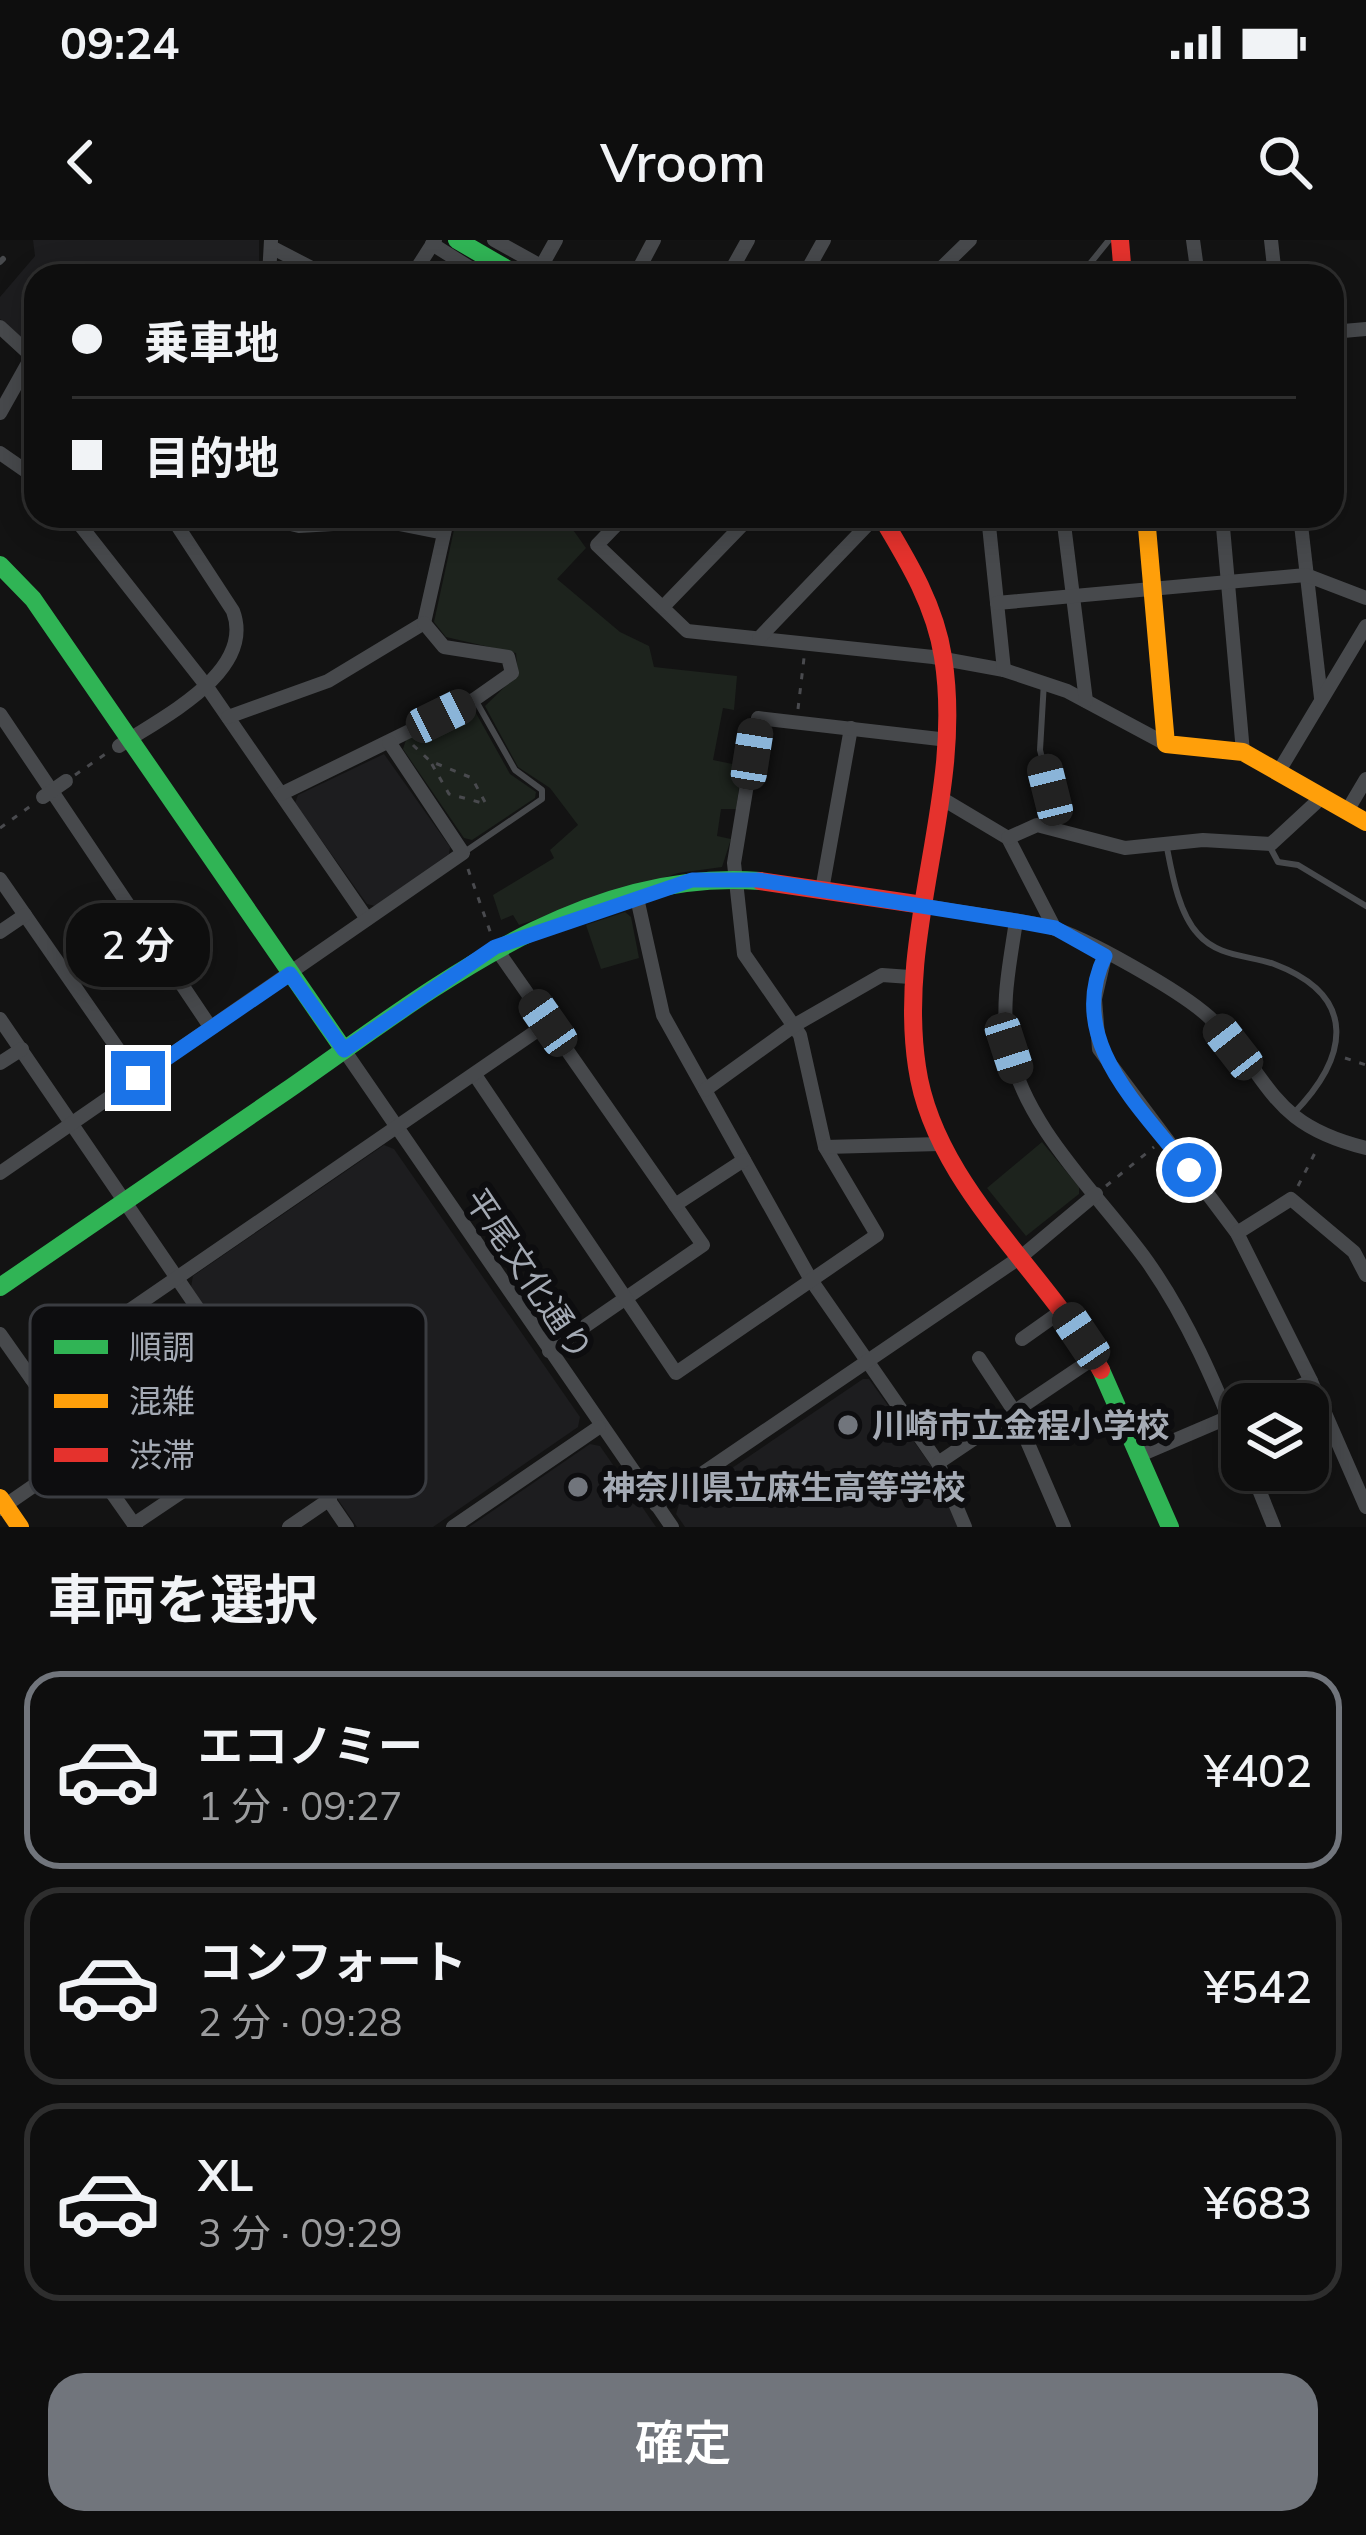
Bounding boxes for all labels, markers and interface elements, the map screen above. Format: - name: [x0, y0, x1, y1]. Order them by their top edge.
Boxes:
- text: 09:24: [60, 14, 179, 70]
- text: Vroom: [600, 128, 766, 196]
- icon: back: [48, 129, 114, 195]
- icon: search: [1252, 129, 1318, 195]
- text: 乗車地: [144, 314, 279, 370]
- text: 目的地: [144, 429, 279, 485]
- car: [401, 684, 481, 748]
- car: [729, 716, 775, 792]
- car: [1024, 751, 1076, 829]
- callout: 2 分: [66, 904, 210, 988]
- text: 2 分: [102, 920, 174, 969]
- car: [513, 983, 583, 1063]
- car: [981, 1008, 1037, 1088]
- car: [1197, 1008, 1269, 1086]
- route end: [111, 1051, 165, 1105]
- route start: [1162, 1143, 1216, 1197]
- street label: 平尾文化通り: [457, 1180, 602, 1367]
- car: [1046, 1296, 1116, 1376]
- legend: [30, 1305, 426, 1497]
- text: 順調: [129, 1326, 195, 1367]
- text: 混雑: [129, 1380, 195, 1421]
- map controls: [1221, 1383, 1329, 1491]
- button: layers: [1221, 1383, 1329, 1491]
- place label: 川崎市立金程小学校: [872, 1404, 1169, 1445]
- marker: 川崎市立金程小学校: [835, 1412, 861, 1438]
- text: 渋滞: [129, 1434, 195, 1475]
- place label: 神奈川県立麻生高等学校: [602, 1466, 965, 1507]
- marker: 神奈川県立麻生高等学校: [565, 1474, 591, 1500]
- text: 車両を選択: [48, 1565, 318, 1633]
- icon: car: [54, 1716, 162, 1824]
- text: エコノミー: [198, 1717, 423, 1773]
- text: ¥402: [1204, 1742, 1312, 1798]
- text: 1 分 · 09:27: [198, 1781, 402, 1830]
- icon: car: [54, 1932, 162, 2040]
- text: コンフォート: [198, 1933, 467, 1989]
- text: ¥542: [1204, 1958, 1312, 2014]
- text: 2 分 · 09:28: [198, 1997, 402, 2046]
- text: XL: [198, 2146, 253, 2202]
- icon: car: [54, 2148, 162, 2256]
- text: ¥683: [1204, 2174, 1312, 2230]
- text: 3 分 · 09:29: [198, 2208, 402, 2257]
- button: 確定: [48, 2373, 1318, 2511]

